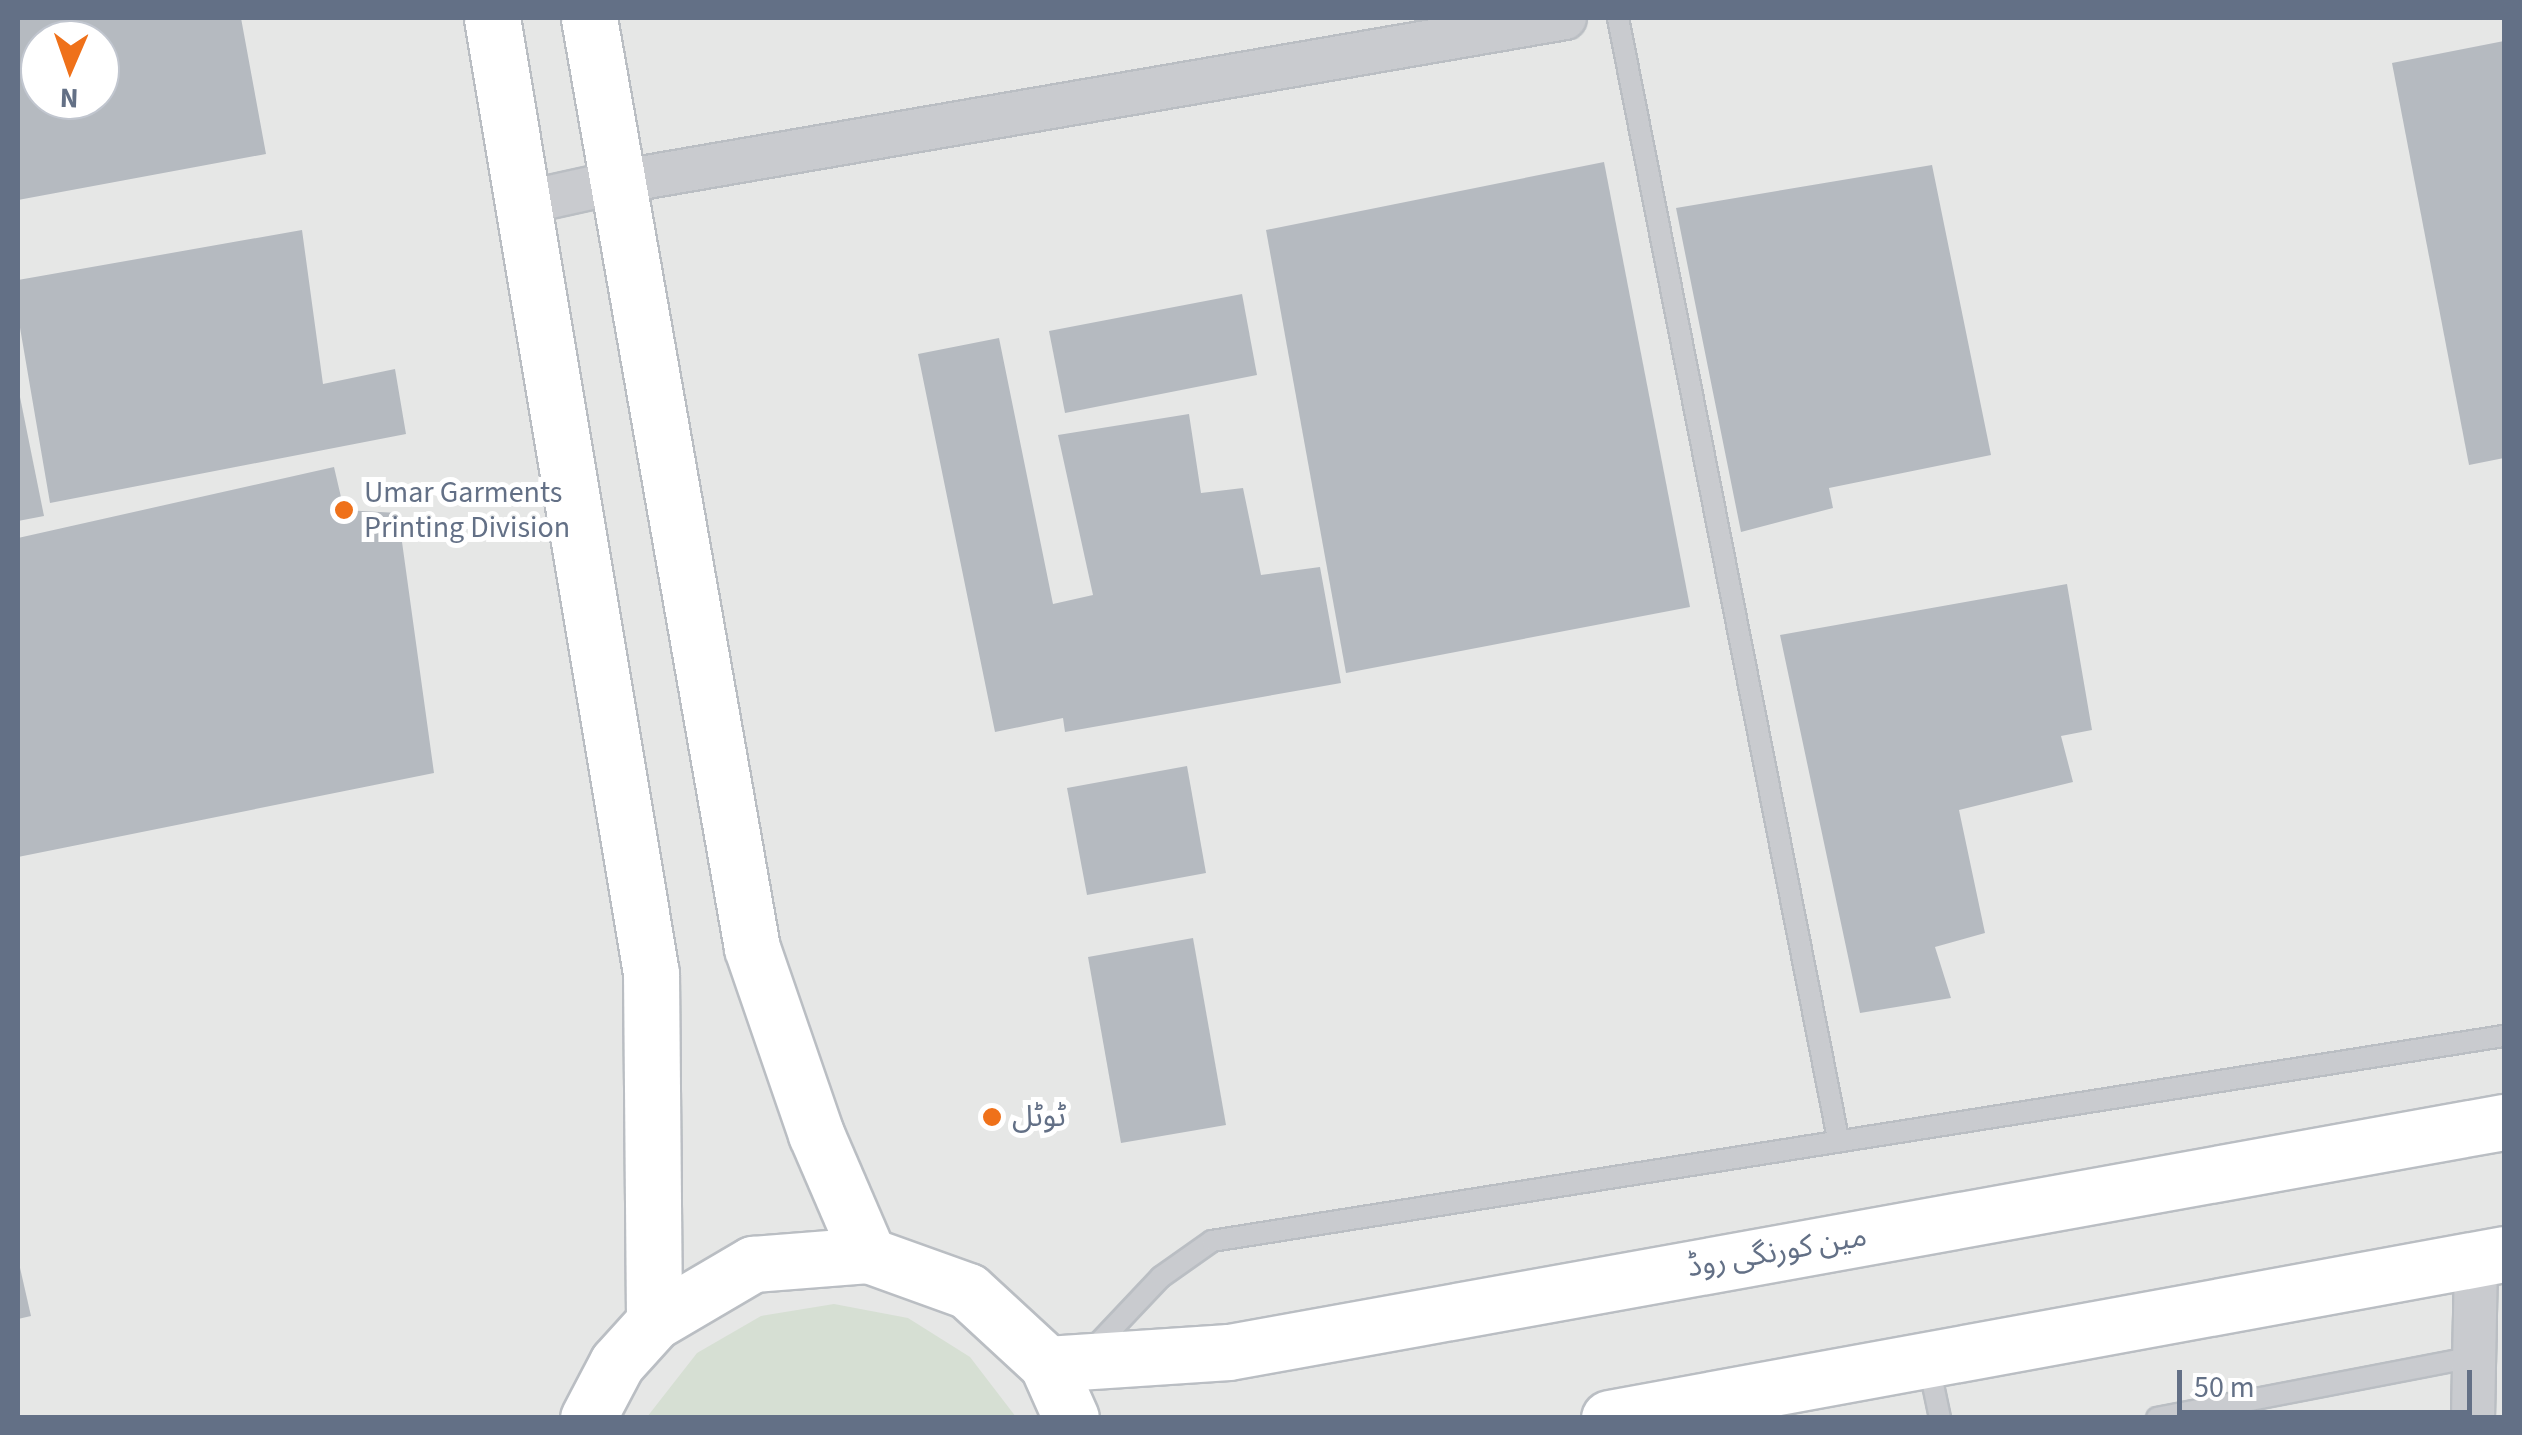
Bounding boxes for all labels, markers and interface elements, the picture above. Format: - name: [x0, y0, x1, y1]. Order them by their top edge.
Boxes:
- north arrow: [20, 20, 120, 120]
- text: N: [59, 78, 79, 118]
- place label: Umar Garments Printing Division: [364, 475, 570, 546]
- marker: Umar Garments Printing Division: [333, 499, 355, 521]
- place label: ٹوٹل: [1012, 1099, 1066, 1135]
- marker: ٹوٹل: [981, 1106, 1003, 1128]
- street label: مین کورنگی روڈ: [1684, 1219, 1870, 1285]
- scale bar: [2182, 1350, 2477, 1412]
- text: 50 m: [2194, 1366, 2255, 1409]

